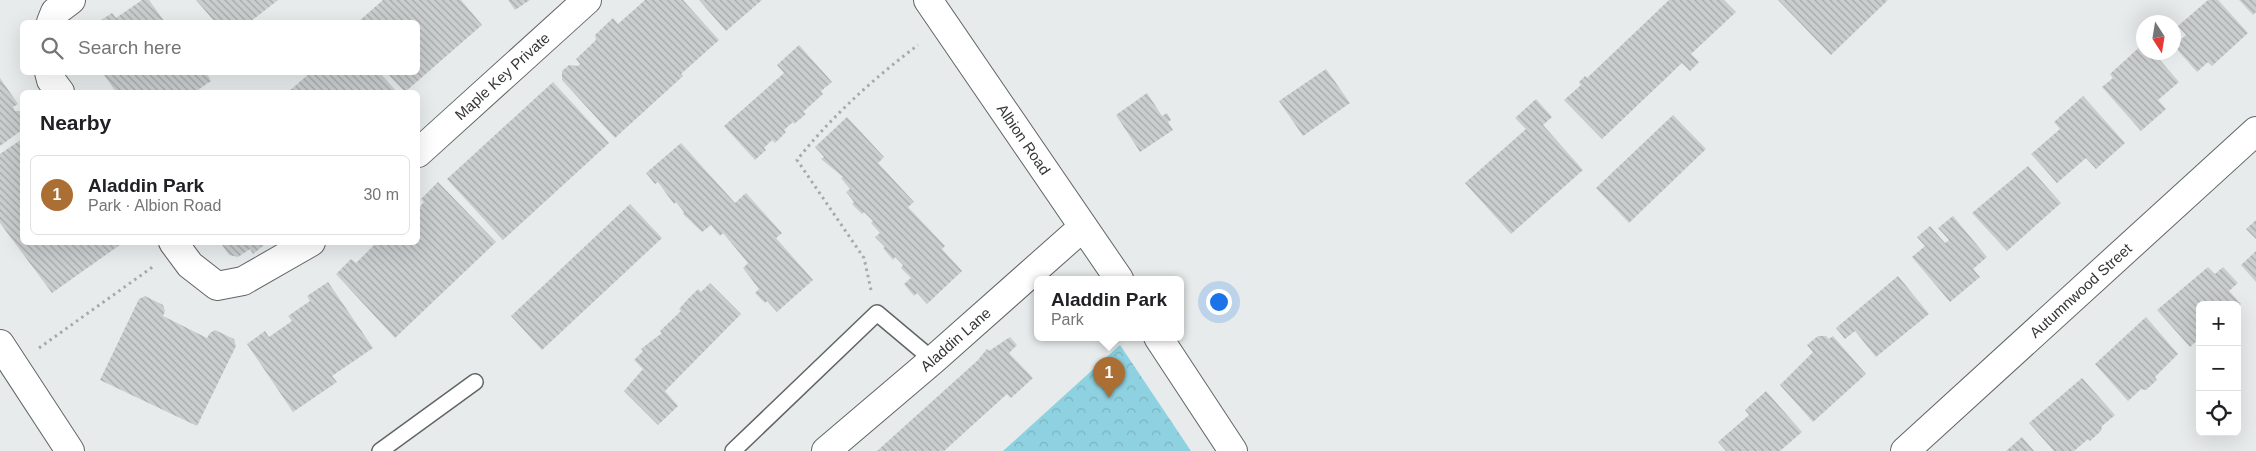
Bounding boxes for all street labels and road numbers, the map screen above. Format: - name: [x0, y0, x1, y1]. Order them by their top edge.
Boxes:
- street label: Maple Key Private: [451, 29, 553, 123]
- street label: Albion Road: [994, 101, 1054, 178]
- street label: Autumnwood Street: [2026, 239, 2136, 341]
- street label: Aladdin Lane: [917, 304, 994, 375]

